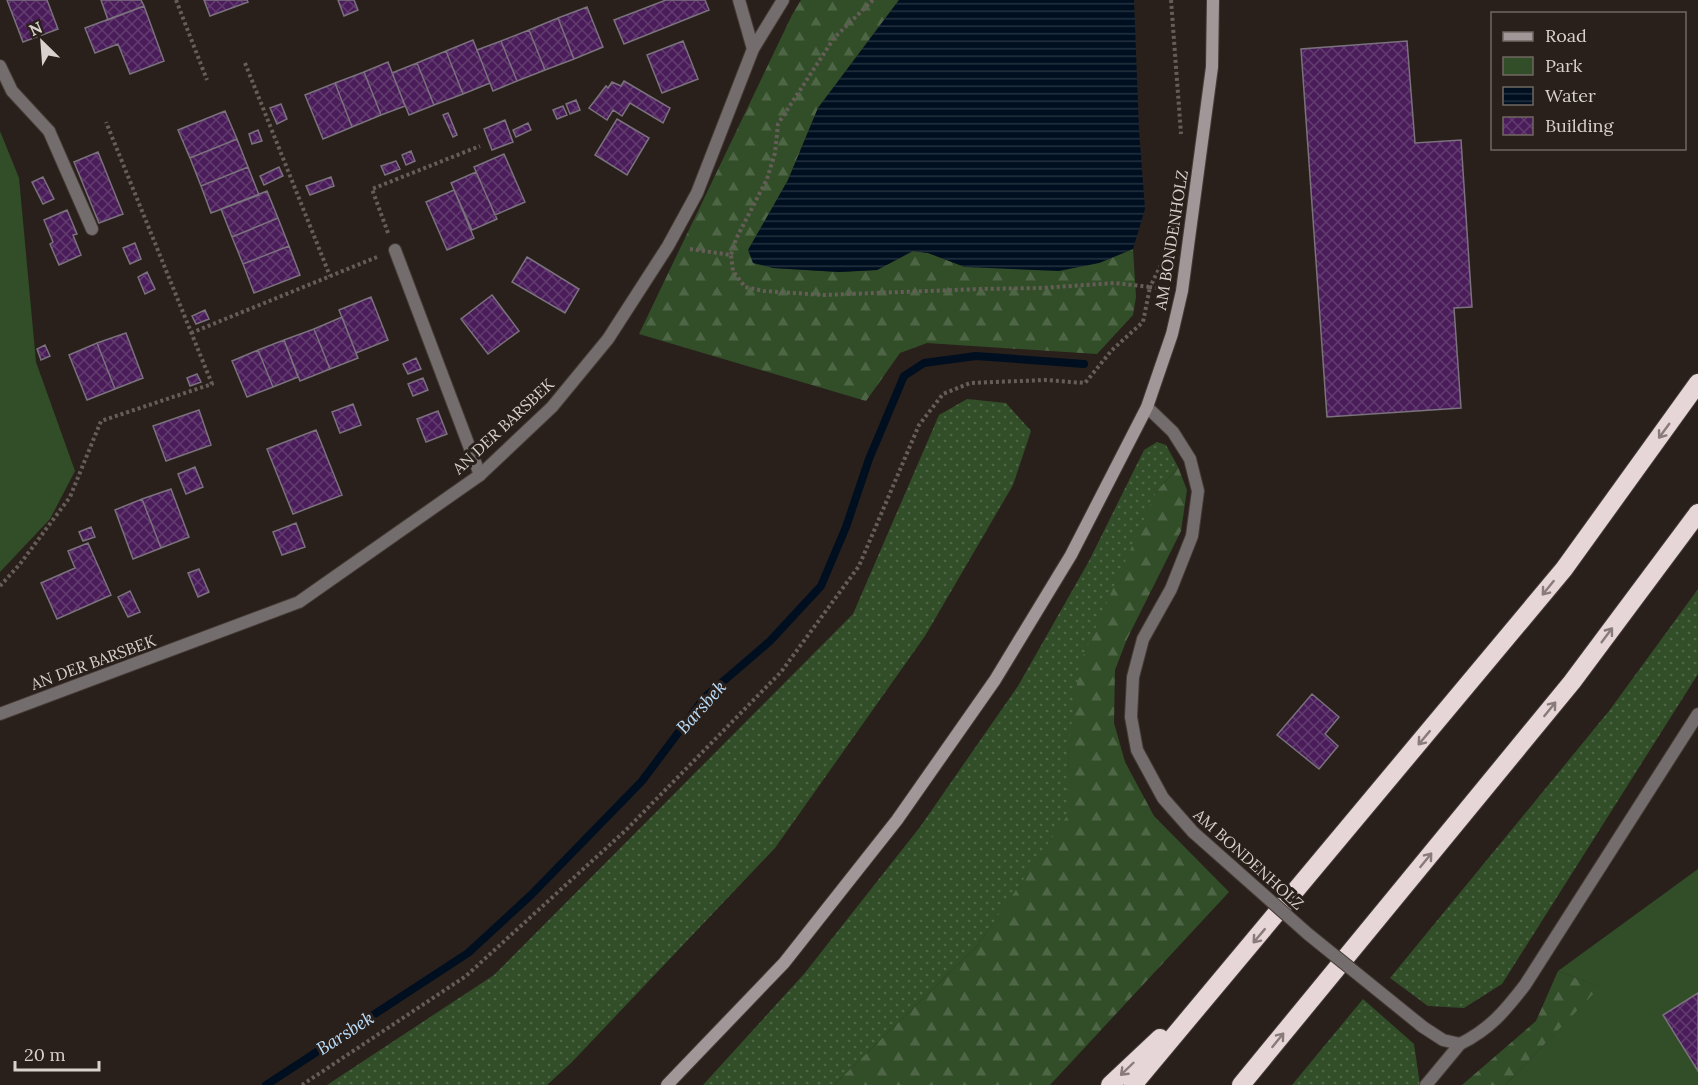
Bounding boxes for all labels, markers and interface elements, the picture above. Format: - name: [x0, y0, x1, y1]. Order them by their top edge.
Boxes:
- north arrow: [12, 12, 72, 72]
- legend: [1491, 12, 1686, 150]
- text: N: [26, 17, 45, 40]
- text: Road: [1545, 24, 1587, 47]
- text: Park: [1545, 54, 1583, 77]
- text: Water: [1545, 84, 1596, 107]
- text: Building: [1545, 114, 1615, 137]
- street label: AM BONDENHOLZ: [1150, 169, 1192, 312]
- street label: AN DER BARSBEK: [447, 374, 558, 479]
- one-way arrow: [1658, 422, 1670, 438]
- one-way arrow: [1542, 580, 1555, 596]
- one-way arrow: [1601, 627, 1613, 643]
- street label: AN DER BARSBEK: [27, 630, 158, 694]
- water label: Barsbek: [671, 676, 731, 738]
- one-way arrow: [1543, 701, 1556, 717]
- one-way arrow: [1417, 730, 1431, 745]
- street label: AM BONDENHOLZ: [1189, 804, 1308, 914]
- one-way arrow: [1419, 852, 1432, 868]
- one-way arrow: [1252, 928, 1265, 944]
- water label: Barsbek: [312, 1006, 378, 1060]
- one-way arrow: [1272, 1032, 1285, 1048]
- scale bar: [15, 1034, 99, 1072]
- text: 20 m: [24, 1043, 66, 1066]
- one-way arrow: [1120, 1061, 1135, 1076]

